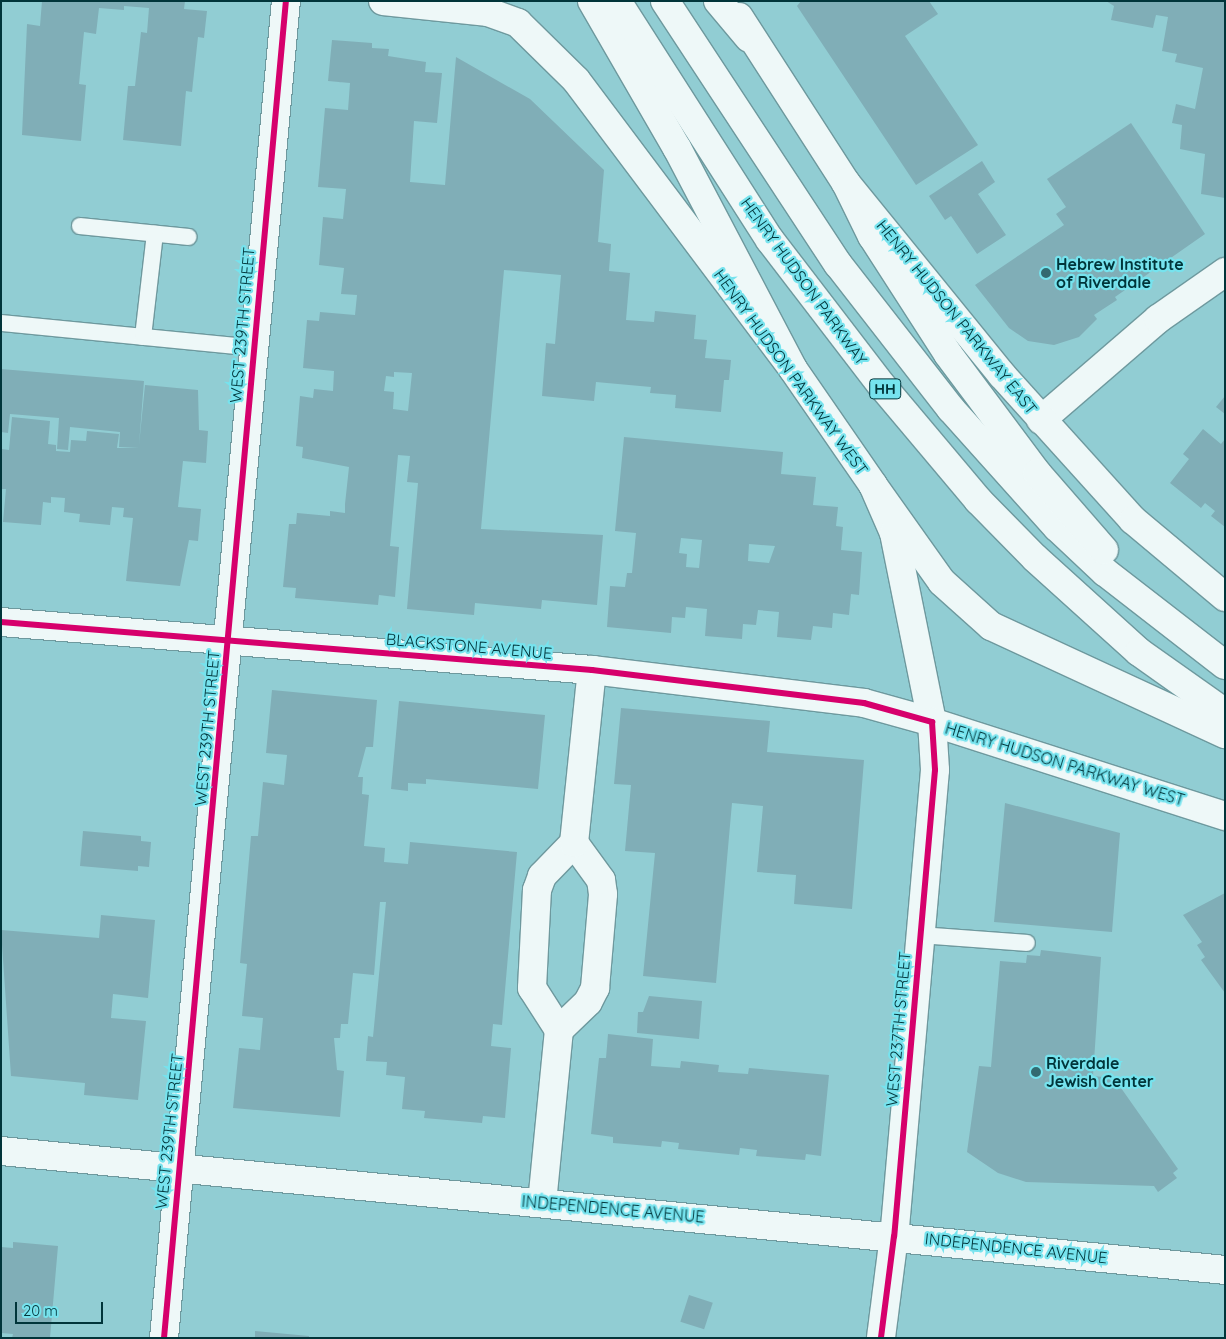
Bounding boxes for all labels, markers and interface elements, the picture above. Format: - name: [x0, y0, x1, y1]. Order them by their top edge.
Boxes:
- street label: HENRY HUDSON PARKWAY: [737, 194, 871, 368]
- street label: HENRY HUDSON PARKWAY EAST: [873, 216, 1041, 418]
- street label: WEST 239TH STREET: [226, 246, 258, 404]
- place label: Hebrew Institute of Riverdale: [1056, 254, 1184, 292]
- street label: HENRY HUDSON PARKWAY WEST: [710, 265, 872, 479]
- marker: Hebrew Institute of Riverdale: [1040, 267, 1052, 279]
- road number: HH: [869, 376, 901, 402]
- street label: BLACKSTONE AVENUE: [385, 629, 553, 663]
- street label: WEST 239TH STREET: [191, 649, 223, 807]
- street label: HENRY HUDSON PARKWAY WEST: [943, 718, 1187, 810]
- street label: WEST 237TH STREET: [882, 951, 914, 1107]
- street label: WEST 239TH STREET: [151, 1052, 187, 1210]
- place label: Riverdale Jewish Center: [1046, 1053, 1154, 1091]
- marker: Riverdale Jewish Center: [1030, 1066, 1042, 1078]
- street label: INDEPENDENCE AVENUE: [521, 1191, 705, 1227]
- street label: INDEPENDENCE AVENUE: [924, 1229, 1108, 1267]
- scale bar: [18, 1292, 105, 1324]
- text: 20 m: [23, 1301, 58, 1320]

